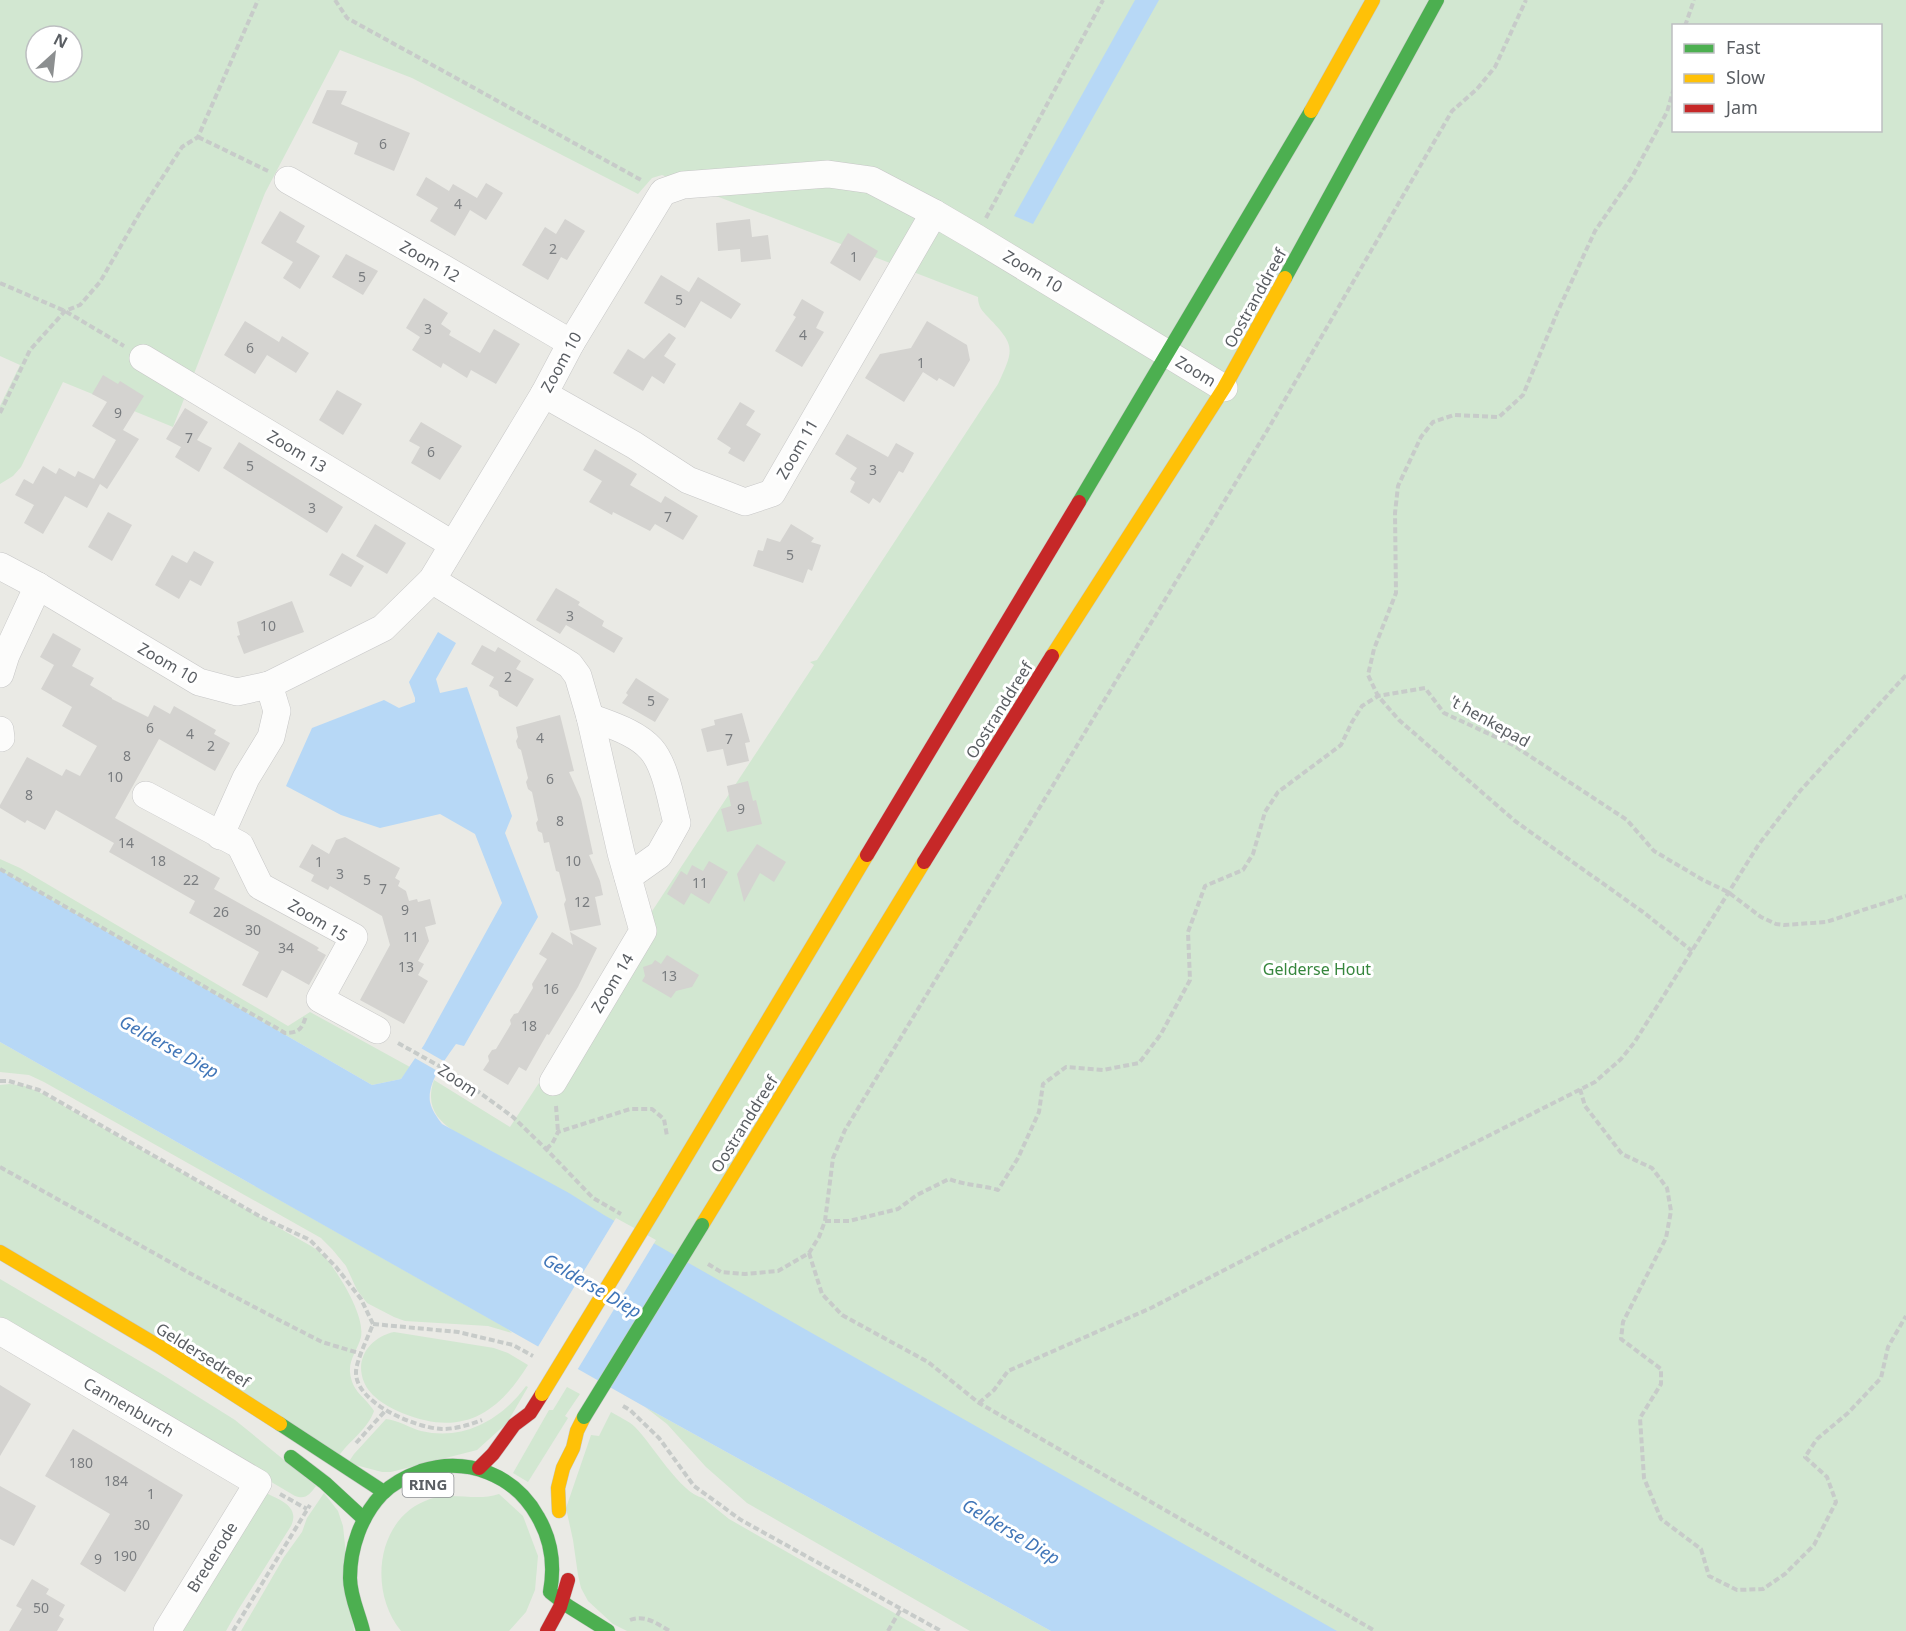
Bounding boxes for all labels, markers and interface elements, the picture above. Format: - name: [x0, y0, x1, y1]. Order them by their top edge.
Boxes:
- north arrow: [24, 24, 84, 84]
- legend: [1672, 24, 1882, 132]
- text: N: [50, 28, 72, 53]
- text: Fast: [1726, 35, 1761, 59]
- text: Slow: [1726, 65, 1765, 89]
- text: Jam: [1724, 95, 1758, 119]
- house number: 6: [379, 134, 387, 153]
- house number: 4: [454, 194, 462, 213]
- street label: Zoom 12: [396, 235, 464, 287]
- house number: 2: [549, 239, 557, 258]
- street label: Oostranddreef: [1219, 243, 1292, 352]
- street label: Zoom 10: [999, 245, 1067, 297]
- house number: 1: [850, 247, 858, 266]
- house number: 5: [358, 267, 366, 286]
- house number: 5: [675, 290, 683, 309]
- house number: 3: [424, 319, 432, 338]
- house number: 4: [799, 325, 807, 344]
- street label: Zoom 10: [535, 328, 587, 396]
- house number: 6: [246, 338, 254, 357]
- street label: Zoom: [1172, 350, 1220, 392]
- house number: 1: [917, 353, 925, 372]
- house number: 9: [114, 403, 122, 422]
- street label: Zoom 11: [771, 415, 823, 483]
- street label: Zoom 13: [263, 425, 331, 477]
- house number: 7: [185, 428, 193, 447]
- house number: 6: [427, 442, 435, 461]
- house number: 5: [246, 456, 254, 475]
- house number: 3: [869, 460, 877, 479]
- house number: 3: [308, 498, 316, 517]
- house number: 7: [664, 507, 672, 526]
- house number: 5: [786, 545, 794, 564]
- house number: 3: [566, 606, 574, 625]
- house number: 10: [260, 616, 276, 635]
- street label: Zoom 10: [134, 637, 202, 689]
- street label: Oostranddreef: [960, 656, 1038, 763]
- house number: 2: [504, 667, 512, 686]
- street label: 't henkepad: [1446, 690, 1534, 752]
- house number: 5: [647, 691, 655, 710]
- house number: 6: [146, 718, 154, 737]
- house number: 4: [186, 724, 194, 743]
- house number: 4: [536, 728, 544, 747]
- house number: 7: [725, 729, 733, 748]
- house number: 2: [207, 736, 215, 755]
- house number: 8: [123, 746, 131, 765]
- house number: 10: [107, 767, 123, 786]
- house number: 6: [546, 769, 554, 788]
- house number: 8: [25, 785, 33, 804]
- house number: 9: [737, 799, 745, 818]
- house number: 8: [556, 811, 564, 830]
- house number: 14: [118, 833, 134, 852]
- house number: 18: [150, 851, 166, 870]
- house number: 10: [565, 851, 581, 870]
- house number: 1: [315, 852, 323, 871]
- house number: 3: [336, 864, 344, 883]
- house number: 22: [183, 870, 199, 889]
- house number: 5: [363, 870, 371, 889]
- house number: 11: [692, 873, 708, 892]
- house number: 7: [379, 879, 387, 898]
- house number: 12: [574, 892, 590, 911]
- street label: Zoom 15: [284, 894, 352, 946]
- house number: 9: [401, 900, 409, 919]
- house number: 26: [213, 902, 229, 921]
- house number: 30: [245, 920, 261, 939]
- house number: 11: [403, 927, 419, 946]
- house number: 34: [278, 938, 294, 957]
- street label: Zoom 14: [586, 949, 638, 1017]
- house number: 13: [398, 957, 414, 976]
- park label: Gelderse Hout: [1263, 958, 1371, 980]
- house number: 13: [661, 966, 677, 985]
- house number: 16: [543, 979, 559, 998]
- water label: Gelderse Diep: [116, 1009, 223, 1083]
- house number: 18: [521, 1016, 537, 1035]
- street label: Zoom: [434, 1059, 482, 1101]
- street label: Oostranddreef: [705, 1070, 783, 1177]
- water label: Gelderse Diep: [539, 1247, 646, 1323]
- street label: Geldersedreef: [152, 1317, 255, 1393]
- street label: Cannenburch: [80, 1372, 178, 1442]
- house number: 180: [69, 1453, 93, 1472]
- house number: 184: [104, 1471, 128, 1490]
- road number: RING: [402, 1473, 454, 1497]
- house number: 1: [147, 1484, 155, 1503]
- water label: Gelderse Diep: [958, 1493, 1065, 1570]
- house number: 30: [134, 1515, 150, 1534]
- street label: Brederode: [182, 1517, 242, 1597]
- house number: 190: [113, 1546, 137, 1565]
- house number: 9: [94, 1549, 102, 1568]
- house number: 50: [33, 1598, 49, 1617]

